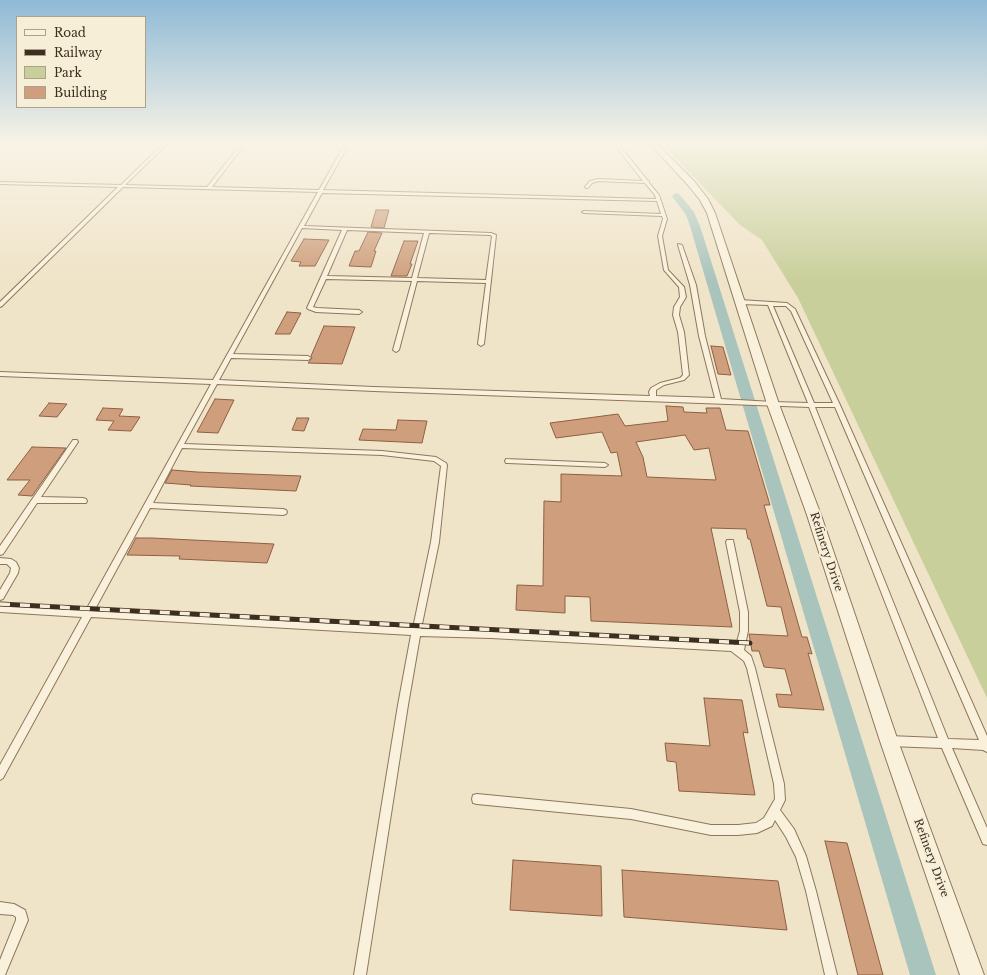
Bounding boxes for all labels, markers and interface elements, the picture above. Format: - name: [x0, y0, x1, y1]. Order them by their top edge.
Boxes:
- legend: [16, 16, 146, 108]
- text: Road: [54, 25, 86, 40]
- text: Railway: [54, 45, 102, 60]
- text: Park: [54, 65, 82, 80]
- text: Building: [54, 85, 107, 100]
- street label: Refinery Drive: [807, 511, 845, 593]
- street label: Refinery Drive: [911, 817, 951, 899]

